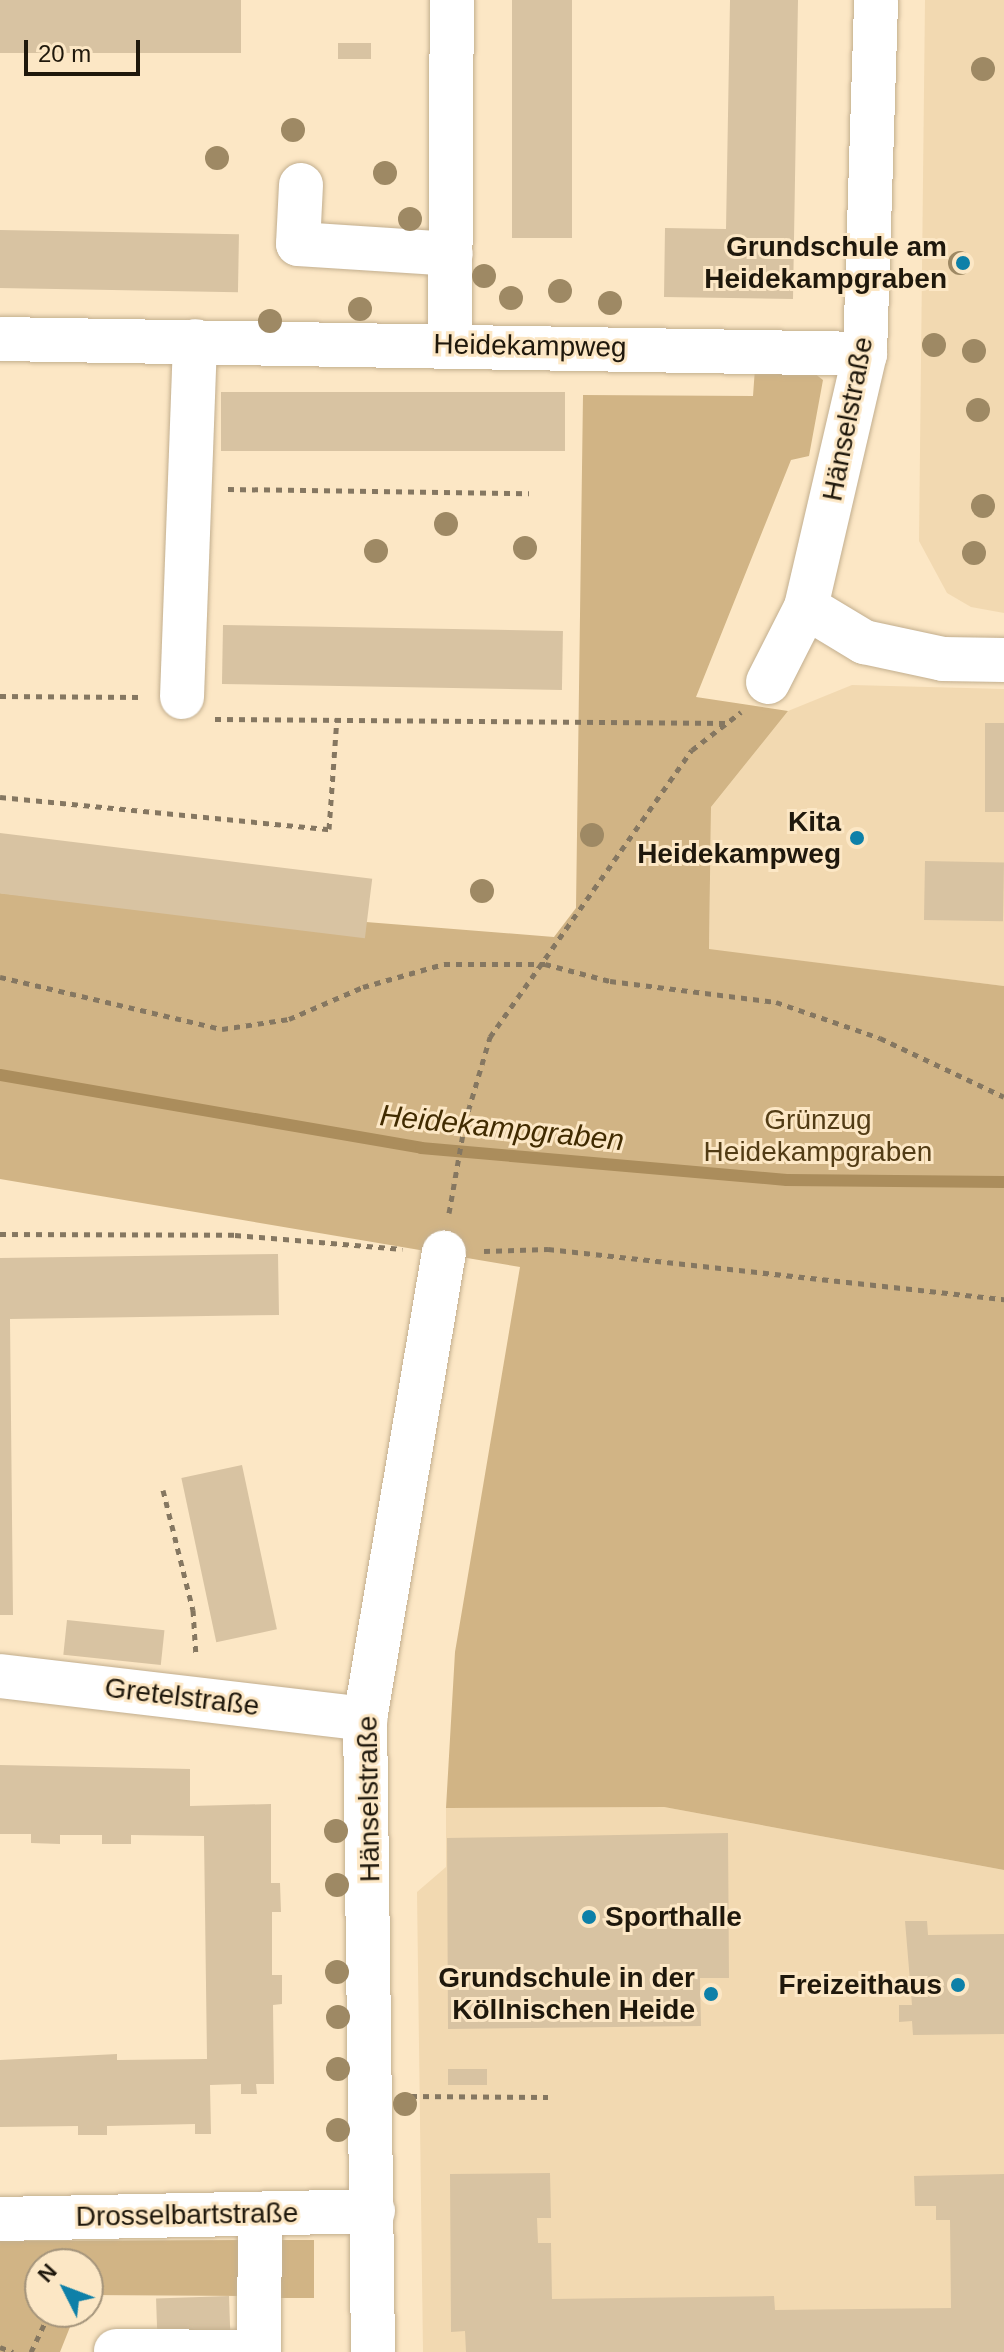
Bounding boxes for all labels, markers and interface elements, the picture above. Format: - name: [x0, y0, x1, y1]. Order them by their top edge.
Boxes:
- scale bar: [28, 24, 144, 74]
- text: 20 m: [38, 40, 91, 67]
- place label: Grundschule am Heidekampgraben: [704, 230, 947, 296]
- marker: Grundschule am Heidekampgraben: [954, 254, 972, 272]
- street label: Heidekampweg: [433, 328, 627, 364]
- street label: Hänselstraße: [816, 334, 880, 504]
- place label: Kita Heidekampweg: [637, 805, 841, 871]
- marker: Kita Heidekampweg: [848, 829, 866, 847]
- water label: Heidekampgraben: [378, 1097, 626, 1159]
- park label: Grünzug Heidekampgraben: [704, 1103, 932, 1169]
- street label: Gretelstraße: [103, 1671, 261, 1723]
- street label: Hänselstraße: [351, 1715, 387, 1883]
- place label: Sporthalle: [605, 1900, 742, 1934]
- marker: Sporthalle: [580, 1908, 598, 1926]
- place label: Grundschule in der Köllnischen Heide: [438, 1961, 695, 2027]
- place label: Freizeithaus: [779, 1968, 942, 2002]
- marker: Freizeithaus: [949, 1976, 967, 1994]
- marker: Grundschule in der Köllnischen Heide: [702, 1985, 720, 2003]
- street label: Drosselbartstraße: [75, 2196, 299, 2234]
- north arrow: [24, 2248, 104, 2328]
- text: N: [33, 2259, 62, 2287]

